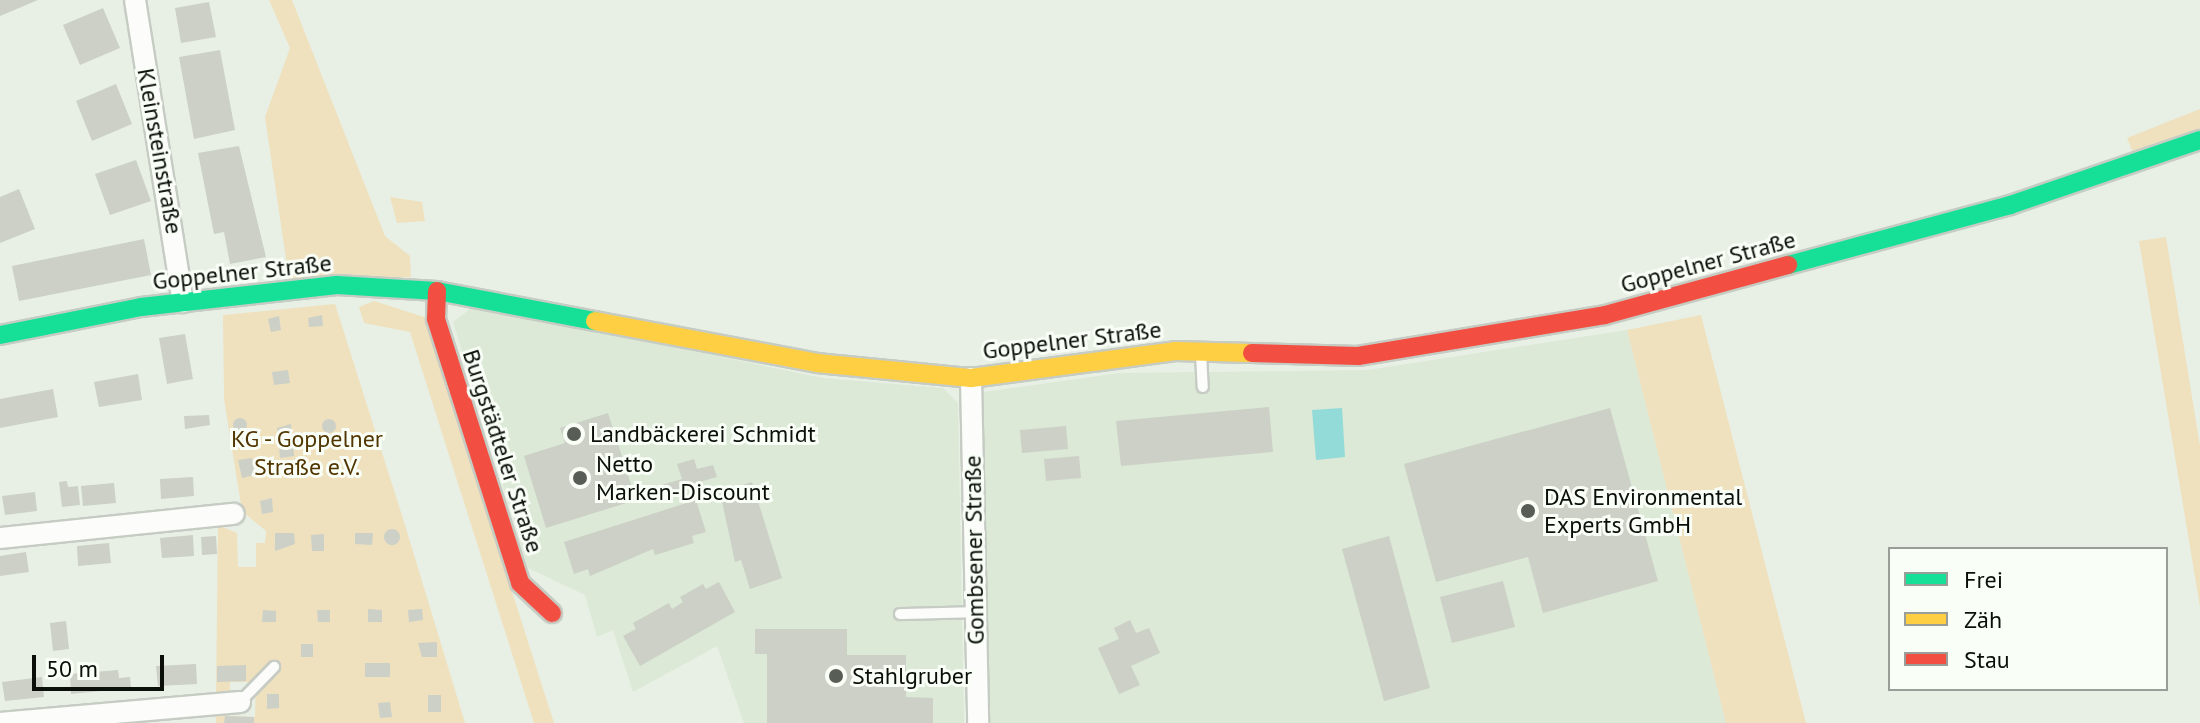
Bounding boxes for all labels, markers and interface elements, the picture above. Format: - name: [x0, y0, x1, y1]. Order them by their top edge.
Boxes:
- street label: Kleinsteinstraße: [131, 66, 189, 236]
- street label: Goppelner Straße: [1617, 225, 1799, 299]
- street label: Goppelner Straße: [151, 248, 333, 296]
- street label: Goppelner Straße: [981, 315, 1163, 365]
- street label: Burgstädteler Straße: [457, 346, 549, 556]
- place label: Landbäckerei Schmidt: [590, 420, 816, 448]
- park label: KG - Goppelner Straße e.V.: [229, 425, 385, 481]
- marker: Landbäckerei Schmidt: [565, 425, 583, 443]
- place label: Netto Marken-Discount: [596, 450, 770, 506]
- street label: Gombsener Straße: [958, 455, 990, 645]
- marker: Netto Marken-Discount: [571, 469, 589, 487]
- place label: DAS Environmental Experts GmbH: [1544, 483, 1742, 539]
- marker: DAS Environmental Experts GmbH: [1519, 502, 1537, 520]
- legend: [1888, 547, 2168, 691]
- text: Frei: [1964, 564, 2003, 595]
- text: Zäh: [1964, 604, 2002, 635]
- scale bar: [36, 639, 168, 689]
- text: Stau: [1964, 644, 2010, 675]
- text: 50 m: [46, 653, 98, 684]
- place label: Stahlgruber: [852, 662, 972, 690]
- marker: Stahlgruber: [827, 667, 845, 685]

